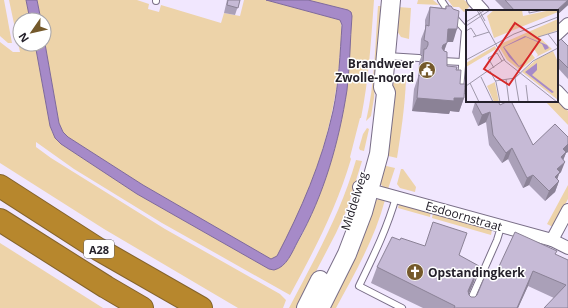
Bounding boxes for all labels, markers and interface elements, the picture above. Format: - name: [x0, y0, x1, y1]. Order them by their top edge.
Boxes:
- inset map: [466, 10, 558, 102]
- north arrow: [12, 12, 52, 52]
- text: N: [15, 30, 32, 46]
- place label: Brandweer Zwolle-noord: [335, 55, 415, 86]
- public building icon: Brandweer Zwolle-noord: [417, 60, 437, 80]
- street label: Middelweg: [337, 169, 372, 233]
- street label: Esdoornstraat: [424, 197, 504, 235]
- road number: A28: [84, 240, 114, 258]
- church icon: Opstandingkerk: [405, 262, 425, 282]
- place label: Opstandingkerk: [428, 264, 525, 281]

